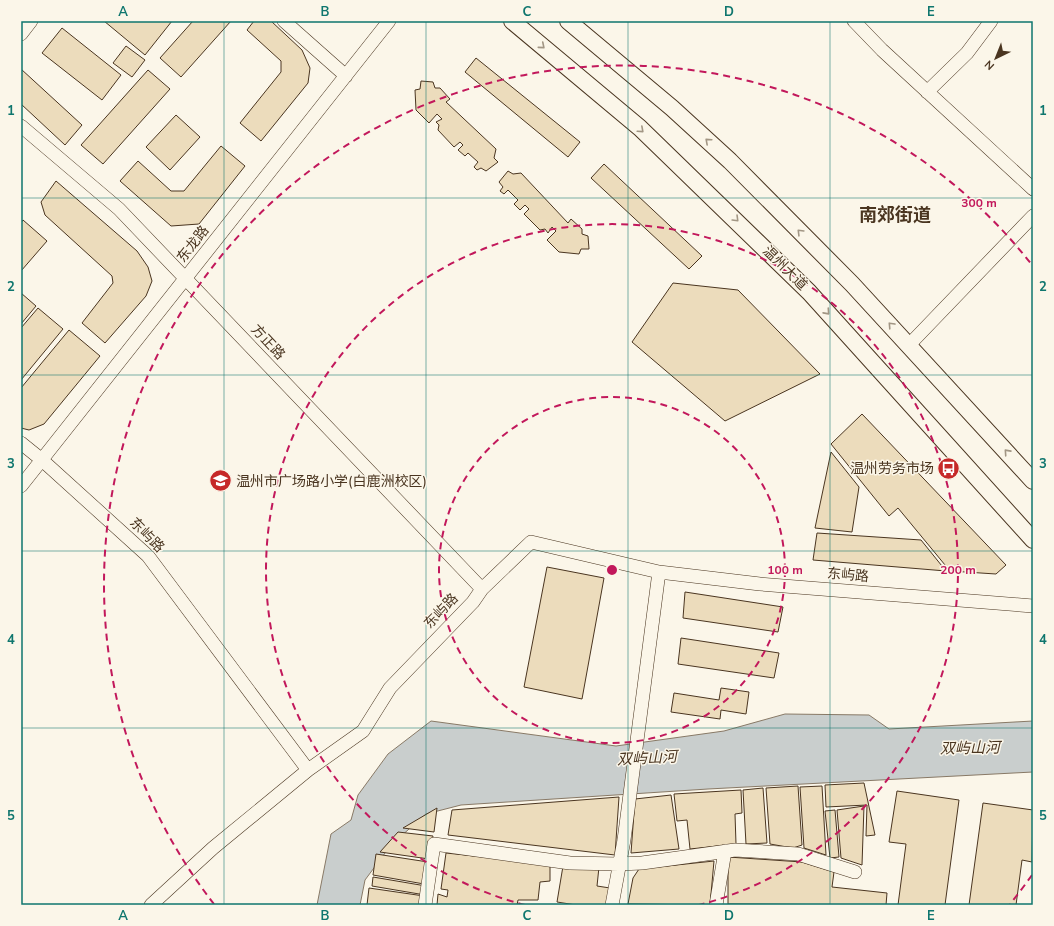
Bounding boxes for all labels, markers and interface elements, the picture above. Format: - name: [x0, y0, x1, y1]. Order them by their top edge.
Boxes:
- text: A: [118, 3, 128, 21]
- text: B: [321, 3, 330, 21]
- text: C: [523, 3, 532, 21]
- text: D: [724, 3, 734, 21]
- text: E: [927, 3, 935, 21]
- north arrow: [976, 38, 1016, 78]
- one-way arrow: [537, 42, 545, 49]
- text: N: [981, 57, 998, 73]
- text: 1: [7, 102, 15, 120]
- text: 1: [1039, 102, 1047, 120]
- one-way arrow: [637, 125, 644, 132]
- one-way arrow: [705, 138, 712, 145]
- text: 300 m: [961, 195, 997, 211]
- district label: 南郊街道: [859, 203, 931, 227]
- one-way arrow: [731, 215, 739, 222]
- street label: 东龙路: [173, 222, 213, 266]
- one-way arrow: [797, 229, 805, 237]
- street label: 温州大道: [758, 241, 812, 295]
- text: 2: [7, 278, 15, 296]
- text: 2: [1039, 278, 1047, 296]
- one-way arrow: [822, 307, 830, 315]
- street label: 方正路: [247, 320, 289, 364]
- one-way arrow: [888, 322, 895, 330]
- one-way arrow: [1004, 449, 1011, 457]
- text: 3: [7, 455, 15, 473]
- bus stop icon: 温州劳务市场: [936, 455, 962, 481]
- text: 3: [1039, 455, 1047, 473]
- place label: 温州劳务市场: [850, 459, 934, 478]
- school or university icon: 温州市广场路小学(白鹿洲校区): [208, 468, 234, 494]
- place label: 温州市广场路小学(白鹿洲校区): [236, 472, 427, 491]
- street label: 东屿路: [125, 513, 169, 557]
- text: 100 m: [767, 562, 803, 578]
- text: 200 m: [940, 562, 976, 578]
- centre of rings: [605, 563, 619, 577]
- street label: 东屿路: [826, 564, 870, 586]
- street label: 东屿路: [420, 589, 462, 633]
- text: 4: [7, 631, 15, 649]
- text: 4: [1039, 631, 1047, 649]
- water label: 双屿山河: [940, 737, 1003, 759]
- water label: 双屿山河: [617, 746, 680, 770]
- text: 5: [7, 807, 15, 825]
- text: 5: [1039, 807, 1047, 825]
- text: A: [118, 907, 128, 925]
- text: B: [321, 907, 330, 925]
- text: C: [523, 907, 532, 925]
- text: D: [724, 907, 734, 925]
- text: E: [927, 907, 935, 925]

